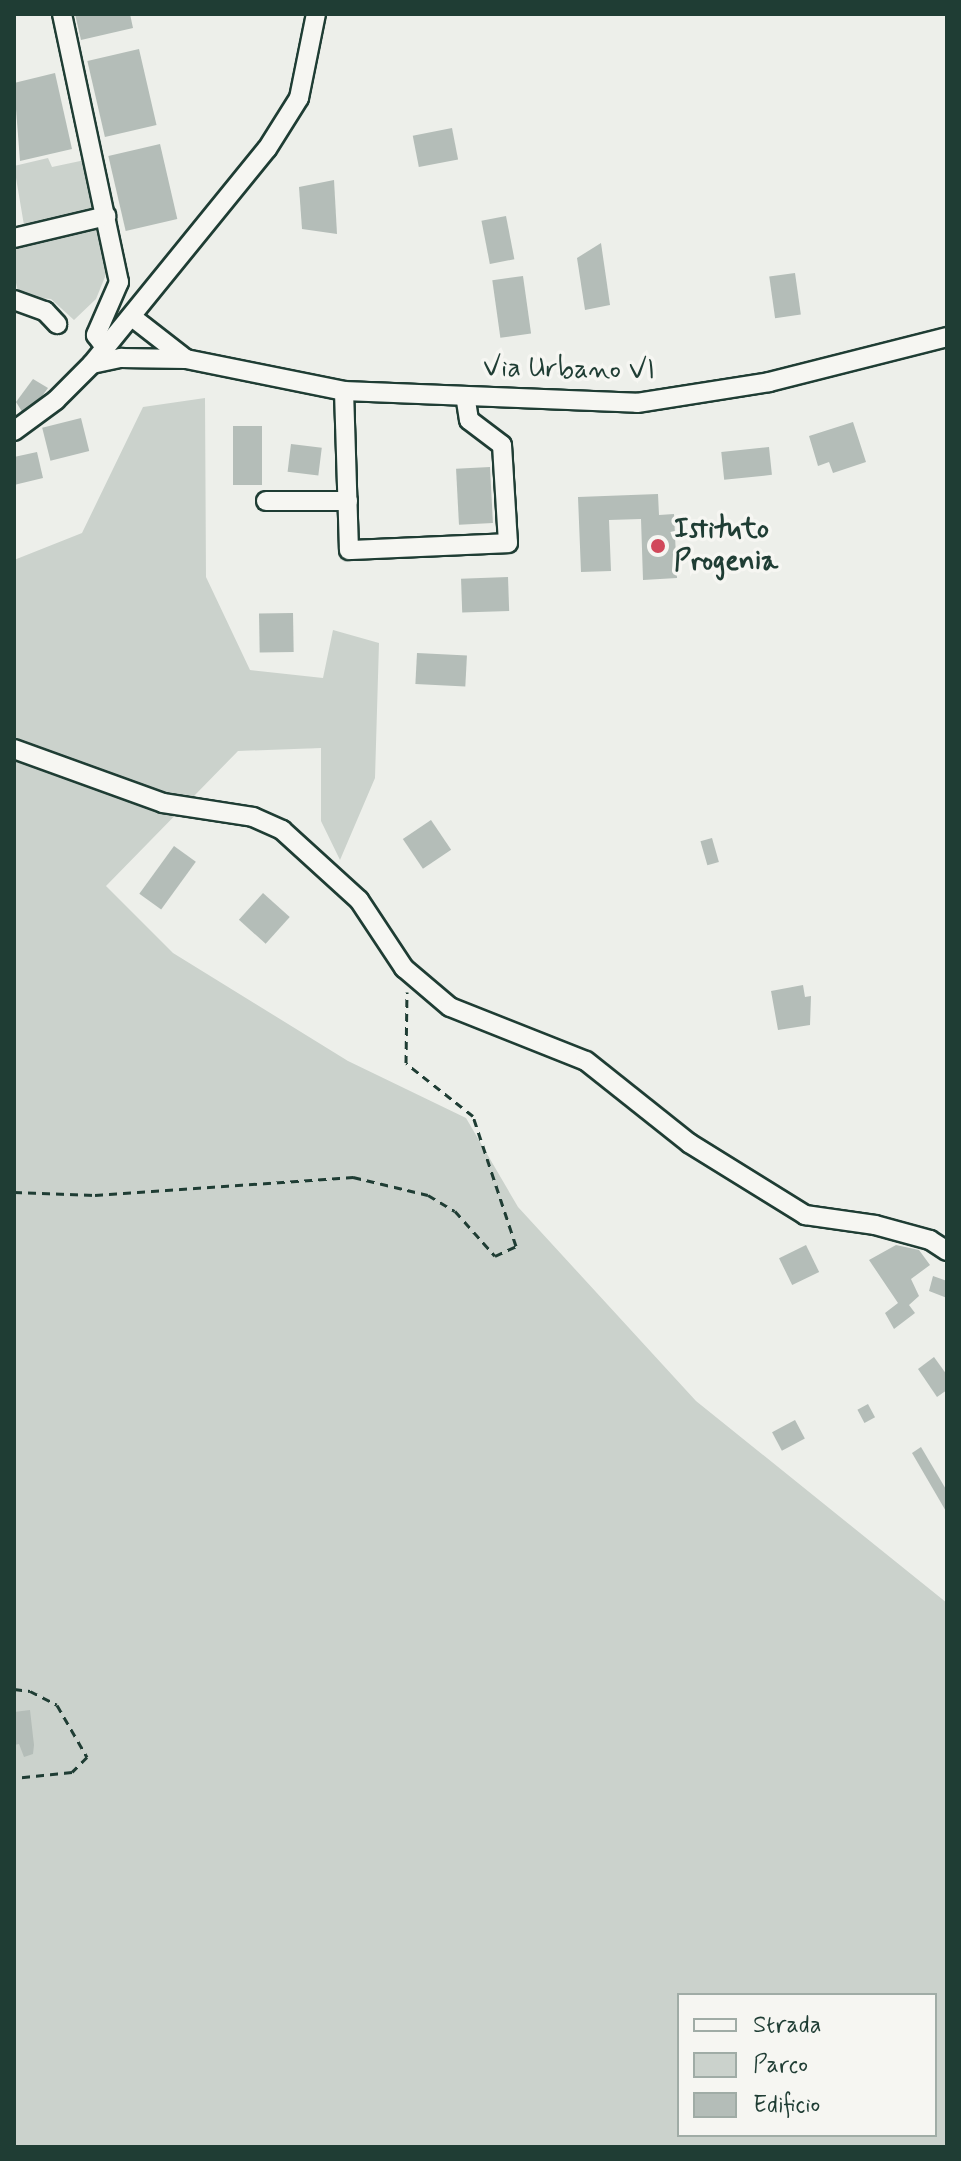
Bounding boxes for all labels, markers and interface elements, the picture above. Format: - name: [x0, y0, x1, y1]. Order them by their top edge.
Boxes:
- street label: Via Urbano VI: [480, 352, 658, 388]
- place label: Istituto Progenia: [674, 513, 778, 579]
- marker: Istituto Progenia: [649, 537, 667, 555]
- legend: [677, 1993, 937, 2137]
- text: Strada: [753, 2010, 822, 2041]
- text: Parco: [753, 2050, 808, 2081]
- text: Edificio: [753, 2090, 820, 2121]

